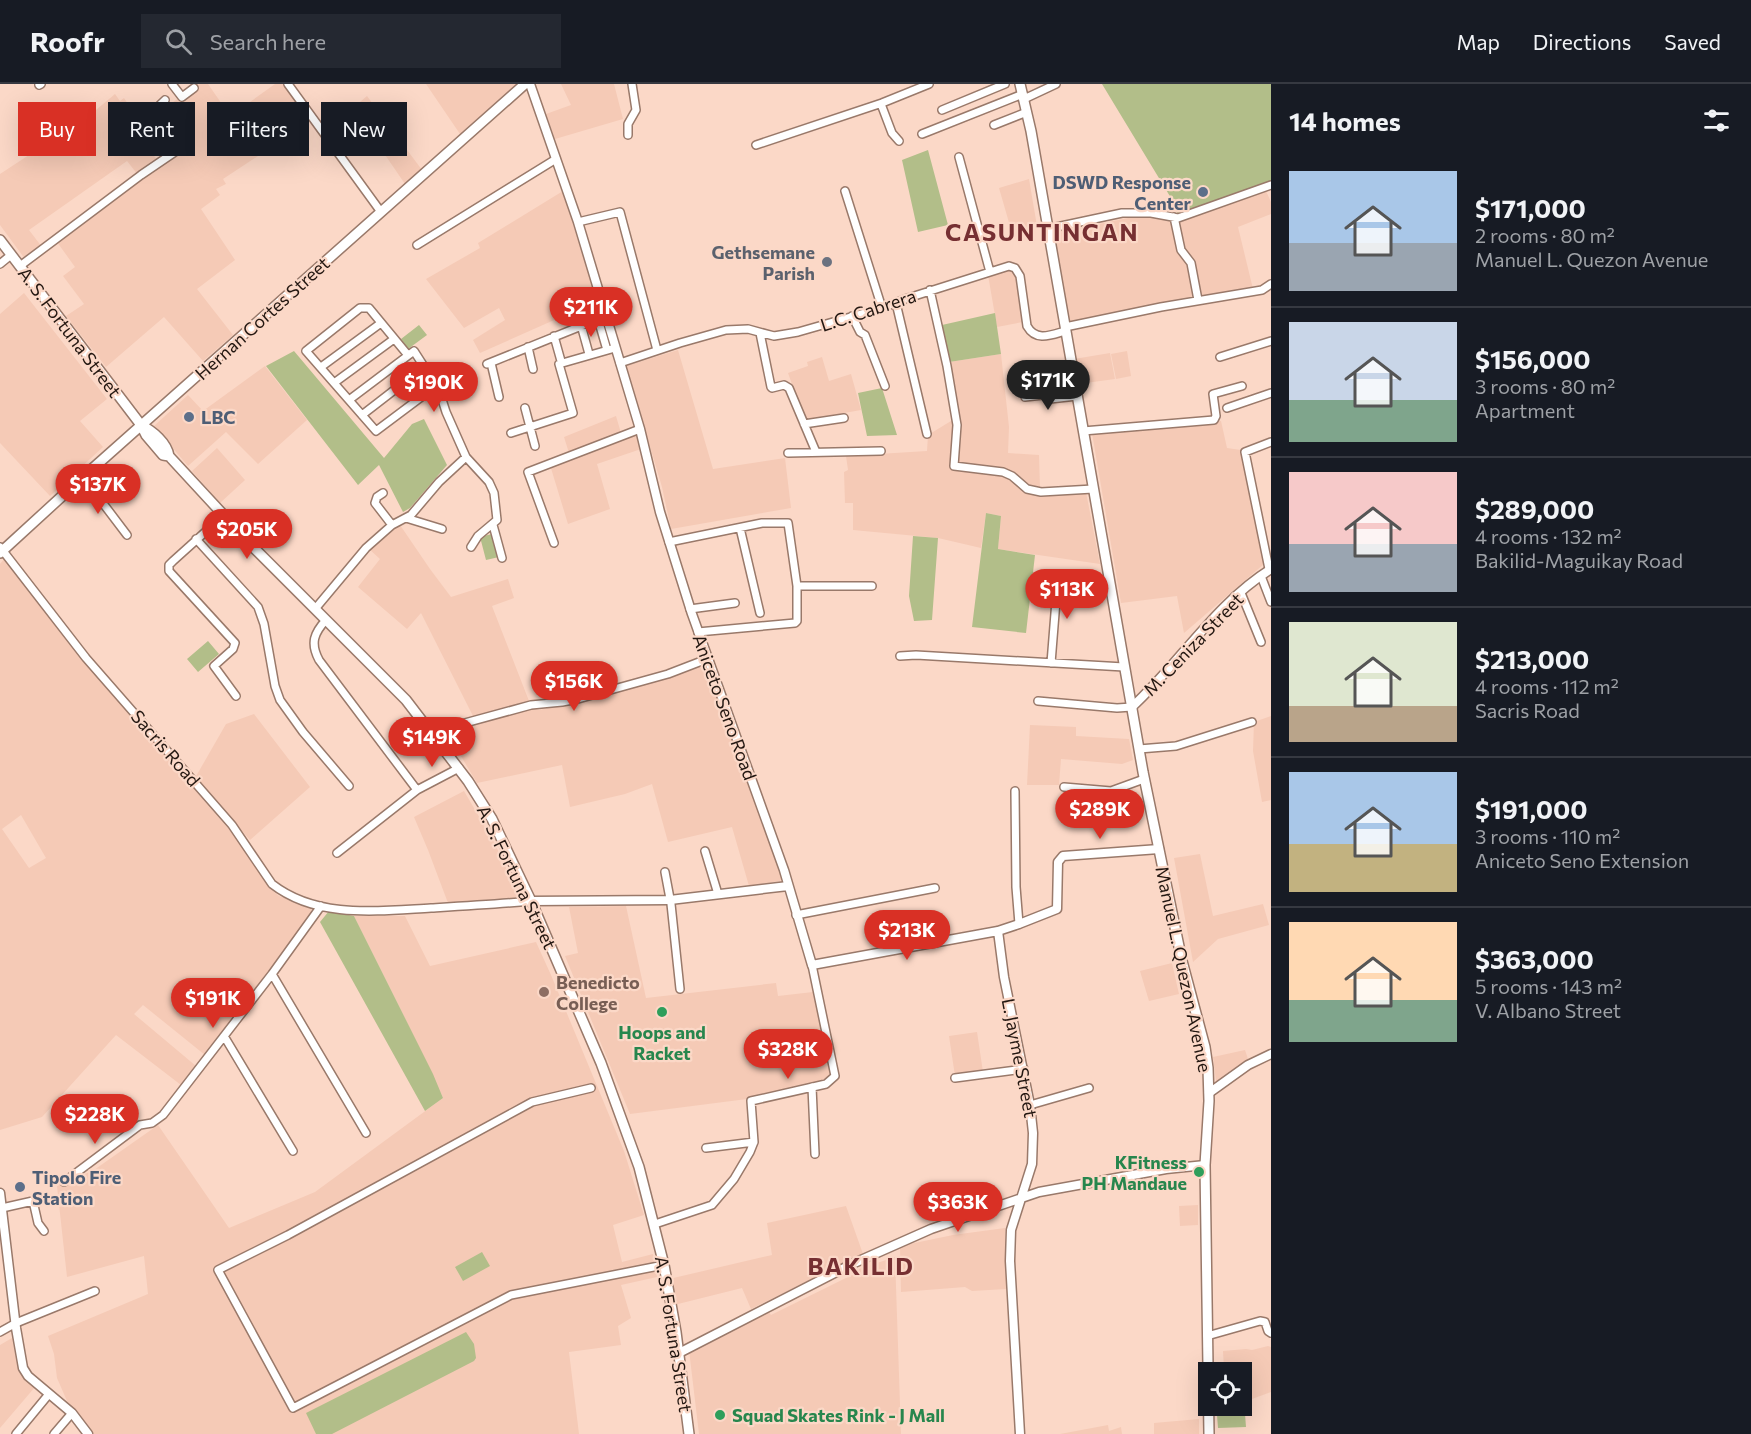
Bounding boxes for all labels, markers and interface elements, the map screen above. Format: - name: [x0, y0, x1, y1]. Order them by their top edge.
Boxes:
- search box: [141, 14, 561, 68]
- text: Roofr: [30, 24, 105, 58]
- icon: search: [162, 25, 195, 58]
- text: Search here: [210, 28, 326, 55]
- text: Map: [1457, 29, 1500, 54]
- text: Directions: [1533, 29, 1631, 54]
- text: Saved: [1664, 29, 1721, 54]
- chip: Buy: [18, 102, 96, 156]
- chip: Rent: [108, 102, 195, 156]
- chip: Filters: [207, 102, 309, 156]
- chip: New: [321, 102, 407, 156]
- icon: filters: [1700, 104, 1733, 137]
- text: 14 homes: [1289, 105, 1401, 136]
- place label: DSWD Response Center: [1053, 171, 1192, 214]
- marker: DSWD Response Center: [1196, 185, 1210, 199]
- text: $171,000: [1475, 192, 1586, 223]
- icon: home: [1337, 195, 1409, 267]
- district label: CASUNTINGAN: [945, 217, 1139, 246]
- text: 2 rooms · 80 m²: [1475, 223, 1615, 247]
- place label: Gethsemane Parish: [712, 241, 815, 284]
- text: Manuel L. Quezon Avenue: [1475, 247, 1708, 271]
- street label: Hernan Cortes Street: [190, 252, 334, 384]
- marker: Gethsemane Parish: [820, 255, 834, 269]
- street label: A. S. Fortuna Street: [14, 262, 126, 402]
- street label: L.C. Cabrera: [817, 284, 919, 336]
- pin: $211K: [549, 287, 633, 338]
- text: $211K: [564, 294, 618, 318]
- text: $156,000: [1475, 343, 1591, 374]
- icon: home: [1337, 346, 1409, 418]
- pin: $171K: [1006, 360, 1090, 411]
- pin: $190K: [392, 362, 476, 413]
- text: $171K: [1021, 367, 1075, 391]
- text: $190K: [404, 369, 464, 393]
- text: 3 rooms · 80 m²: [1475, 374, 1615, 398]
- text: Apartment: [1475, 398, 1575, 422]
- place label: LBC: [201, 406, 236, 428]
- marker: LBC: [182, 410, 196, 424]
- pin: $137K: [56, 464, 140, 515]
- text: $137K: [70, 471, 126, 495]
- text: $289,000: [1475, 493, 1594, 524]
- icon: home: [1337, 496, 1409, 568]
- pin: $205K: [205, 509, 289, 560]
- text: $205K: [216, 516, 278, 540]
- text: 4 rooms · 132 m²: [1475, 524, 1622, 548]
- text: Bakilid-Maguikay Road: [1475, 548, 1683, 572]
- pin: $113K: [1025, 569, 1109, 620]
- text: $113K: [1039, 576, 1095, 600]
- street label: M. Ceniza Street: [1138, 588, 1248, 700]
- street label: Aniceto Seno Road: [688, 631, 762, 783]
- text: $213,000: [1475, 643, 1589, 674]
- icon: home: [1337, 646, 1409, 718]
- pin: $156K: [532, 661, 616, 712]
- text: $156K: [545, 668, 603, 692]
- text: 4 rooms · 112 m²: [1475, 674, 1619, 698]
- text: Sacris Road: [1475, 698, 1580, 722]
- street label: Sacris Road: [127, 705, 205, 791]
- pin: $149K: [390, 717, 474, 768]
- text: $149K: [402, 724, 462, 748]
- pin: $289K: [1058, 789, 1142, 840]
- text: $191,000: [1475, 793, 1587, 824]
- text: $289K: [1069, 796, 1131, 820]
- icon: home: [1337, 796, 1409, 868]
- street label: A. S. Fortuna Street: [473, 801, 561, 953]
- text: 3 rooms · 110 m²: [1475, 824, 1620, 848]
- text: Aniceto Seno Extension: [1475, 848, 1689, 872]
- street label: Manuel L. Quezon Avenue: [1151, 864, 1217, 1074]
- pin: $213K: [865, 910, 949, 961]
- text: $213K: [878, 917, 936, 941]
- text: $363,000: [1475, 943, 1594, 974]
- icon: home: [1337, 946, 1409, 1018]
- place label: Benedicto College: [556, 971, 640, 1014]
- text: 5 rooms · 143 m²: [1475, 974, 1622, 998]
- pin: $191K: [171, 978, 255, 1029]
- text: $191K: [185, 985, 241, 1009]
- marker: Benedicto College: [537, 985, 551, 999]
- street label: L. Jayme Street: [998, 996, 1042, 1120]
- text: V. Albano Street: [1475, 998, 1621, 1022]
- marker: Hoops and Racket: [655, 1005, 669, 1019]
- place label: Hoops and Racket: [618, 1021, 706, 1064]
- pin: $328K: [746, 1029, 830, 1080]
- text: $328K: [758, 1036, 818, 1060]
- pin: $228K: [53, 1094, 137, 1145]
- text: $228K: [65, 1101, 125, 1125]
- place label: KFitness PH Mandaue: [1082, 1151, 1187, 1194]
- marker: KFitness PH Mandaue: [1192, 1165, 1206, 1179]
- place label: Tipolo Fire Station: [32, 1166, 121, 1209]
- marker: Tipolo Fire Station: [13, 1180, 27, 1194]
- pin: $363K: [916, 1182, 1000, 1233]
- text: $363K: [928, 1189, 988, 1213]
- district label: BAKILID: [808, 1251, 914, 1280]
- street label: A. S. Fortuna Street: [651, 1254, 697, 1414]
- map controls: [1198, 1362, 1252, 1416]
- button: locate: [1198, 1362, 1252, 1416]
- place label: Squad Skates Rink - J Mall: [732, 1404, 945, 1426]
- marker: Squad Skates Rink - J Mall: [713, 1408, 727, 1422]

